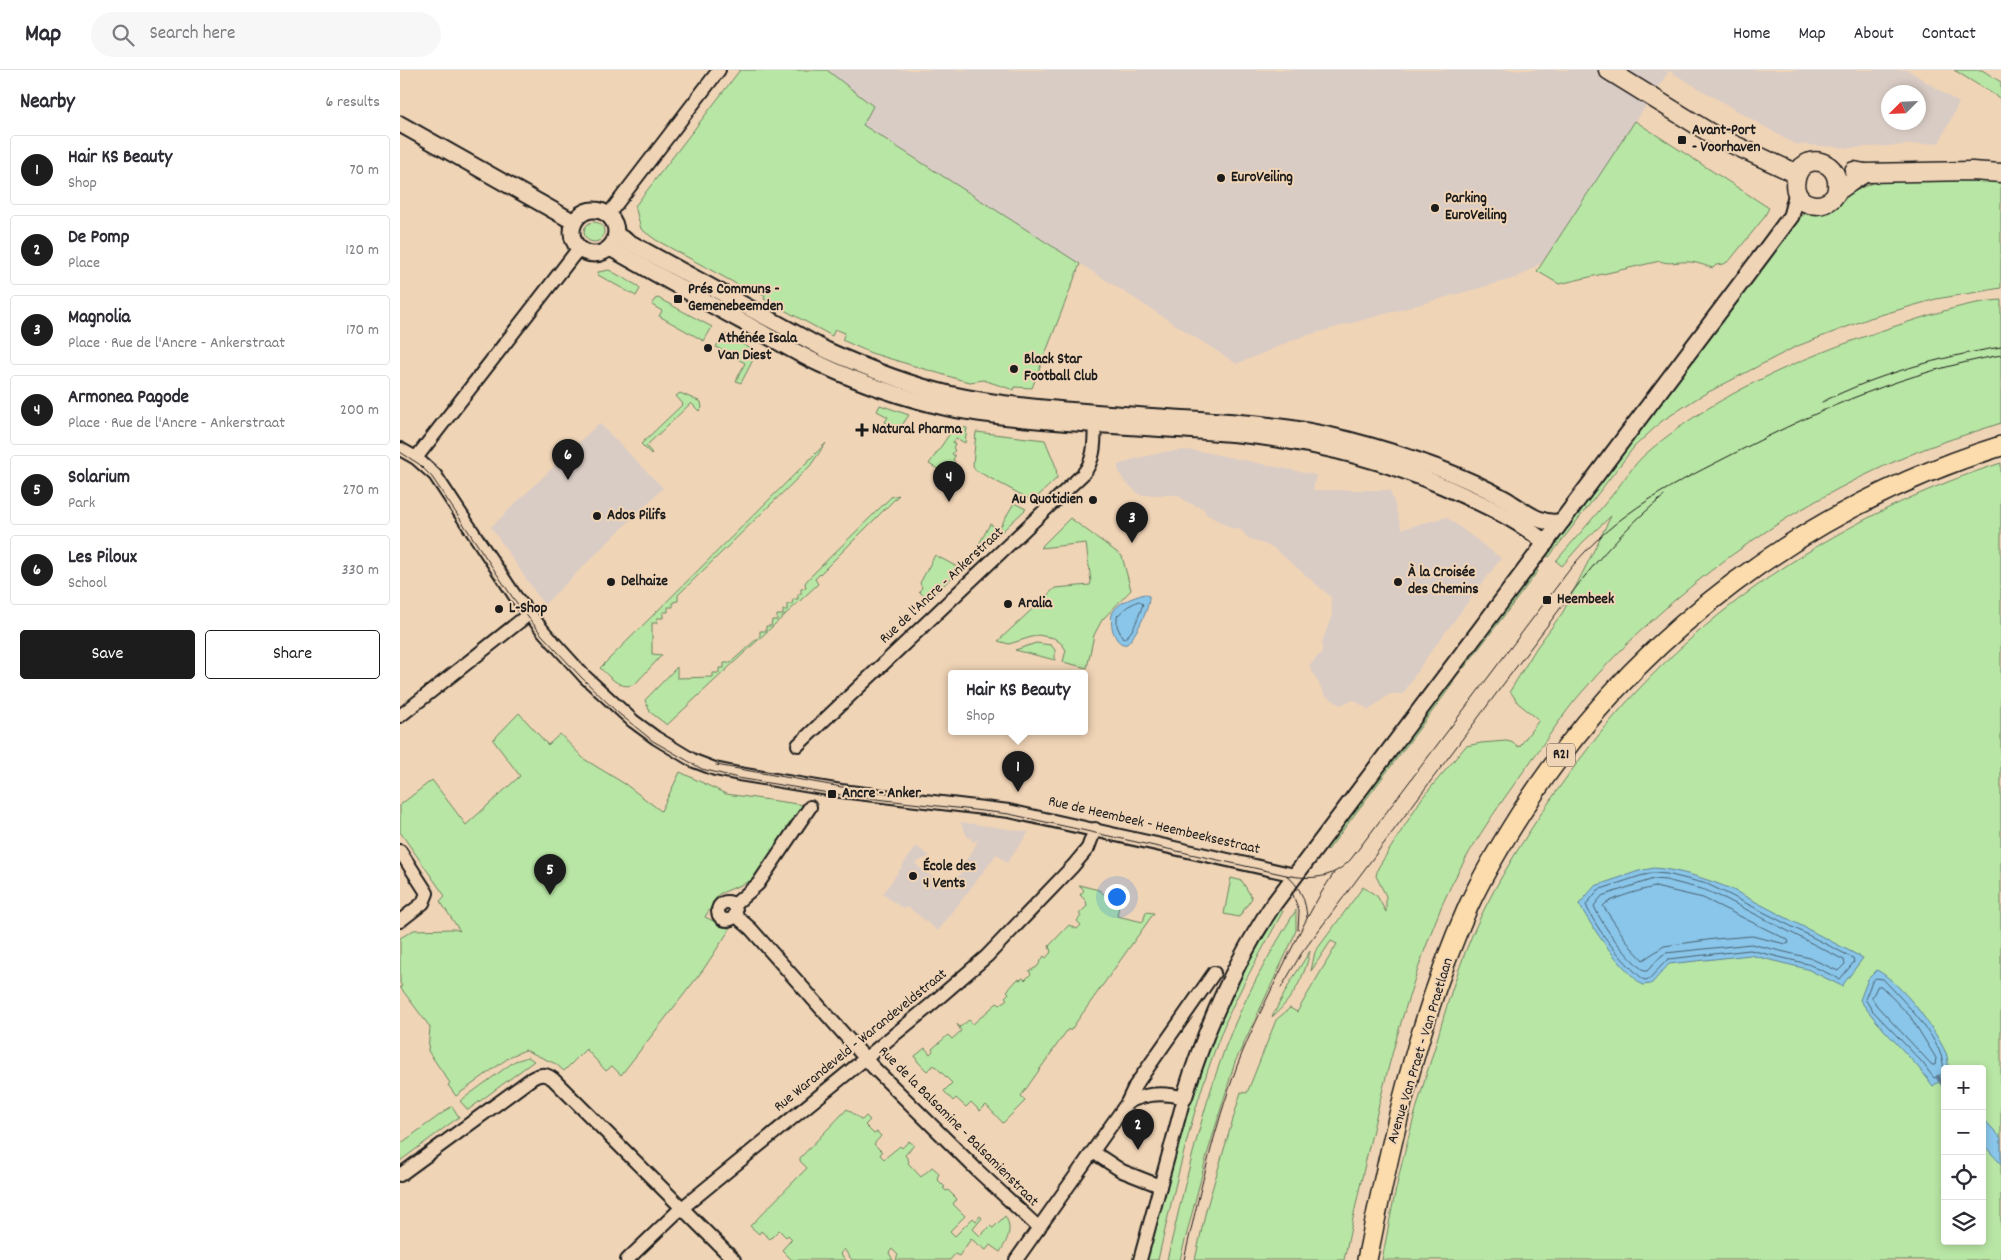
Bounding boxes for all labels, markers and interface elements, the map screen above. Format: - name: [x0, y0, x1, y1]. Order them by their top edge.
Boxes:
- search box: [91, 12, 441, 57]
- text: Map: [25, 18, 61, 52]
- icon: search: [109, 21, 137, 49]
- text: Search here: [149, 21, 235, 48]
- text: Home: [1733, 22, 1770, 47]
- text: Map: [1798, 22, 1826, 47]
- text: About: [1854, 22, 1894, 47]
- text: Contact: [1922, 22, 1976, 47]
- north arrow: [1881, 85, 1926, 130]
- text: Nearby: [20, 88, 75, 118]
- text: 6 results: [325, 91, 380, 114]
- place label: Avant-Port - Voorhaven: [1692, 120, 1760, 159]
- marker: Avant-Port - Voorhaven: [1676, 134, 1688, 146]
- text: Hair KS Beauty: [68, 145, 172, 172]
- text: 1: [35, 159, 39, 182]
- text: 70 m: [349, 159, 379, 182]
- place label: EuroVeiling: [1231, 167, 1293, 189]
- text: Shop: [68, 172, 97, 195]
- marker: EuroVeiling: [1215, 172, 1227, 184]
- place label: Parking EuroVeiling: [1445, 188, 1507, 227]
- marker: Parking EuroVeiling: [1429, 202, 1441, 214]
- text: De Pomp: [68, 225, 129, 252]
- text: 2: [34, 239, 41, 262]
- text: 120 m: [345, 239, 379, 262]
- text: Place: [68, 252, 100, 275]
- place label: Prés Communs - Gemenebeemden: [688, 279, 783, 318]
- marker: Prés Communs - Gemenebeemden: [672, 293, 684, 305]
- text: Magnolia: [68, 305, 131, 332]
- text: 3: [33, 319, 41, 342]
- text: 170 m: [346, 319, 379, 342]
- place label: Athénée Isala Van Diest: [718, 328, 798, 367]
- text: Place · Rue de l'Ancre - Ankerstraat: [68, 332, 285, 355]
- marker: Athénée Isala Van Diest: [702, 342, 714, 354]
- place label: Black Star Football Club: [1024, 349, 1098, 388]
- marker: Black Star Football Club: [1008, 363, 1020, 375]
- text: Armonea Pagode: [68, 385, 189, 412]
- text: 4: [34, 399, 40, 422]
- text: 200 m: [340, 399, 379, 422]
- text: Place · Rue de l'Ancre - Ankerstraat: [68, 412, 285, 435]
- place label: Natural Pharma: [872, 419, 963, 441]
- marker: Natural Pharma: [856, 424, 868, 436]
- pin: 6: [552, 439, 584, 480]
- pin: 4: [933, 461, 965, 502]
- text: Solarium: [68, 465, 130, 492]
- text: 5: [33, 479, 41, 502]
- text: 270 m: [343, 479, 379, 502]
- place label: Au Quotidien: [1011, 489, 1083, 511]
- text: Park: [68, 492, 95, 515]
- marker: Au Quotidien: [1087, 494, 1099, 506]
- pin: 3: [1116, 502, 1148, 543]
- place label: Ados Pilifs: [607, 505, 666, 527]
- marker: Ados Pilifs: [591, 510, 603, 522]
- street label: Rue de l'Ancre - Ankerstraat: [875, 522, 1010, 650]
- text: Les Piloux: [68, 545, 137, 572]
- text: 6: [33, 559, 41, 582]
- text: 330 m: [341, 559, 379, 582]
- place label: À la Croisée des Chemins: [1408, 562, 1479, 601]
- place label: Delhaize: [621, 571, 668, 593]
- text: School: [68, 572, 107, 595]
- marker: Delhaize: [605, 576, 617, 588]
- marker: À la Croisée des Chemins: [1392, 576, 1404, 588]
- place label: Heembeek: [1557, 589, 1614, 611]
- place label: Aralia: [1018, 593, 1053, 615]
- marker: Heembeek: [1541, 594, 1553, 606]
- place label: L-Shop: [509, 598, 547, 620]
- marker: Aralia: [1002, 598, 1014, 610]
- marker: L-Shop: [493, 603, 505, 615]
- button: Save: [20, 630, 195, 679]
- button: Share: [205, 630, 380, 679]
- popup: [948, 670, 1088, 735]
- text: Hair KS Beauty: [966, 678, 1070, 705]
- text: Shop: [966, 705, 995, 728]
- road number: R21: [1547, 744, 1575, 766]
- pin: 1: [1002, 751, 1034, 792]
- place label: Ancre - Anker: [842, 783, 921, 805]
- marker: Ancre - Anker: [826, 788, 838, 800]
- street label: Rue de Heembeek - Heembeeksestraat: [1046, 791, 1263, 861]
- pin: 5: [534, 854, 566, 895]
- place label: École des 4 Vents: [923, 856, 976, 895]
- marker: École des 4 Vents: [907, 870, 919, 882]
- your location: [1104, 884, 1130, 910]
- street label: Avenue Van Praet - Van Praetlaan: [1382, 955, 1460, 1147]
- street label: Rue Warandeveld - Warandeveldstraat: [770, 964, 953, 1118]
- street label: Rue de la Balsamine - Balsamienstraat: [873, 1042, 1044, 1213]
- map controls: [1941, 1065, 1986, 1245]
- button: +: [1941, 1065, 1986, 1110]
- pin: 2: [1122, 1109, 1154, 1150]
- button: −: [1941, 1110, 1986, 1155]
- button: locate: [1941, 1155, 1986, 1200]
- button: layers: [1941, 1200, 1986, 1245]

